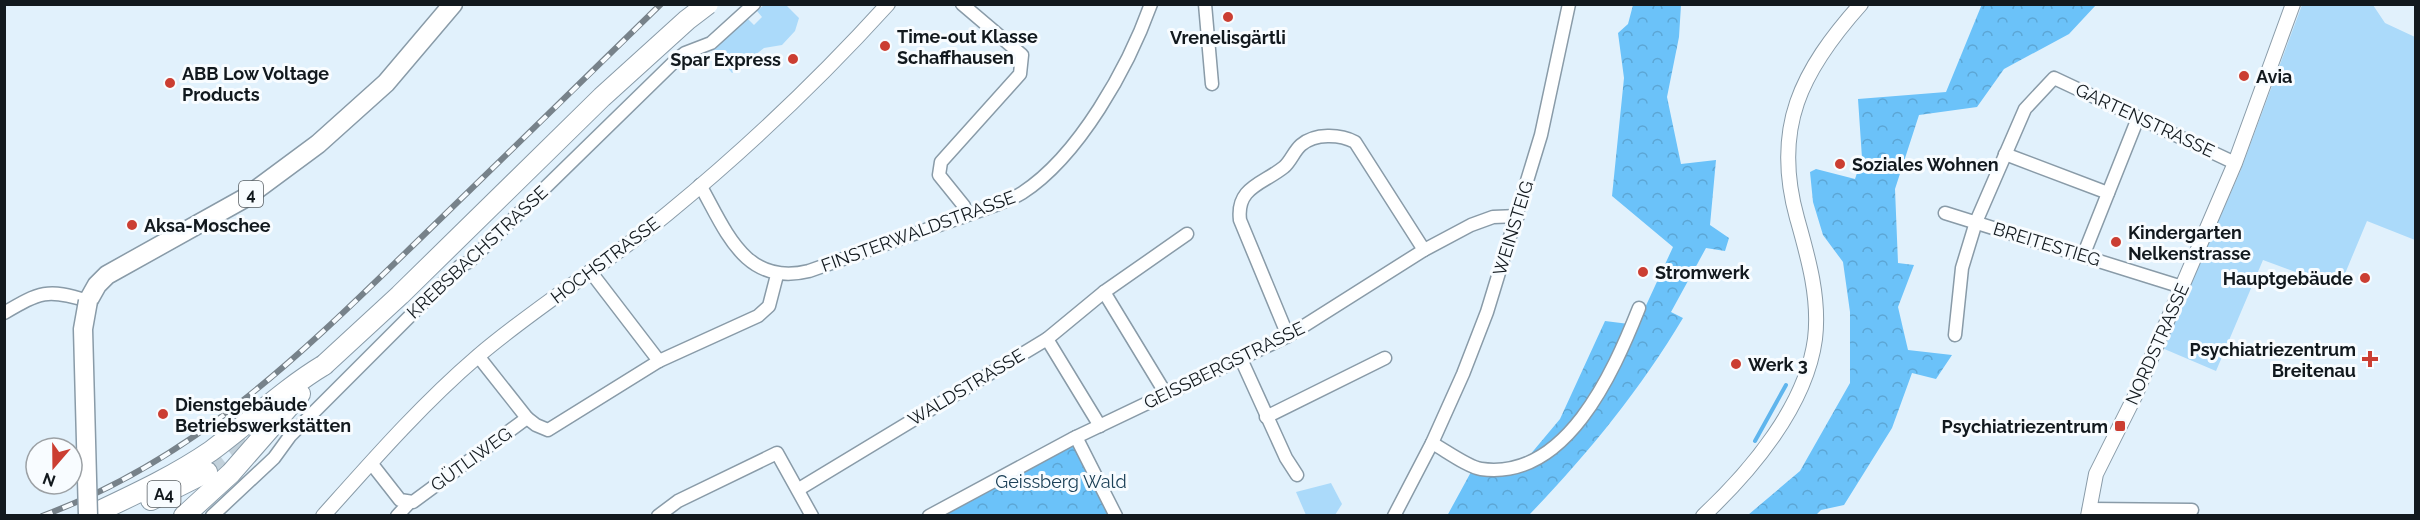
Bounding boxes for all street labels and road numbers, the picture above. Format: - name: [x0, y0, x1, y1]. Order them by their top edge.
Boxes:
- street label: GARTENSTRASSE: [2072, 79, 2218, 161]
- street label: WEINSTEIG: [1489, 178, 1537, 278]
- road number: 4: [239, 181, 263, 207]
- street label: KREBSBACHSTRASSE: [402, 181, 552, 323]
- street label: FINSTERWALDSTRASSE: [818, 186, 1018, 276]
- street label: HOCHSTRASSE: [546, 212, 664, 308]
- street label: BREITESTIEG: [1991, 218, 2103, 270]
- street label: NORDSTRASSE: [2121, 280, 2193, 408]
- street label: GEISSBERGSTRASSE: [1140, 317, 1308, 413]
- street label: WALDSTRASSE: [904, 344, 1028, 430]
- street label: GÜTLIWEG: [426, 423, 516, 495]
- road number: A4: [148, 481, 180, 507]

